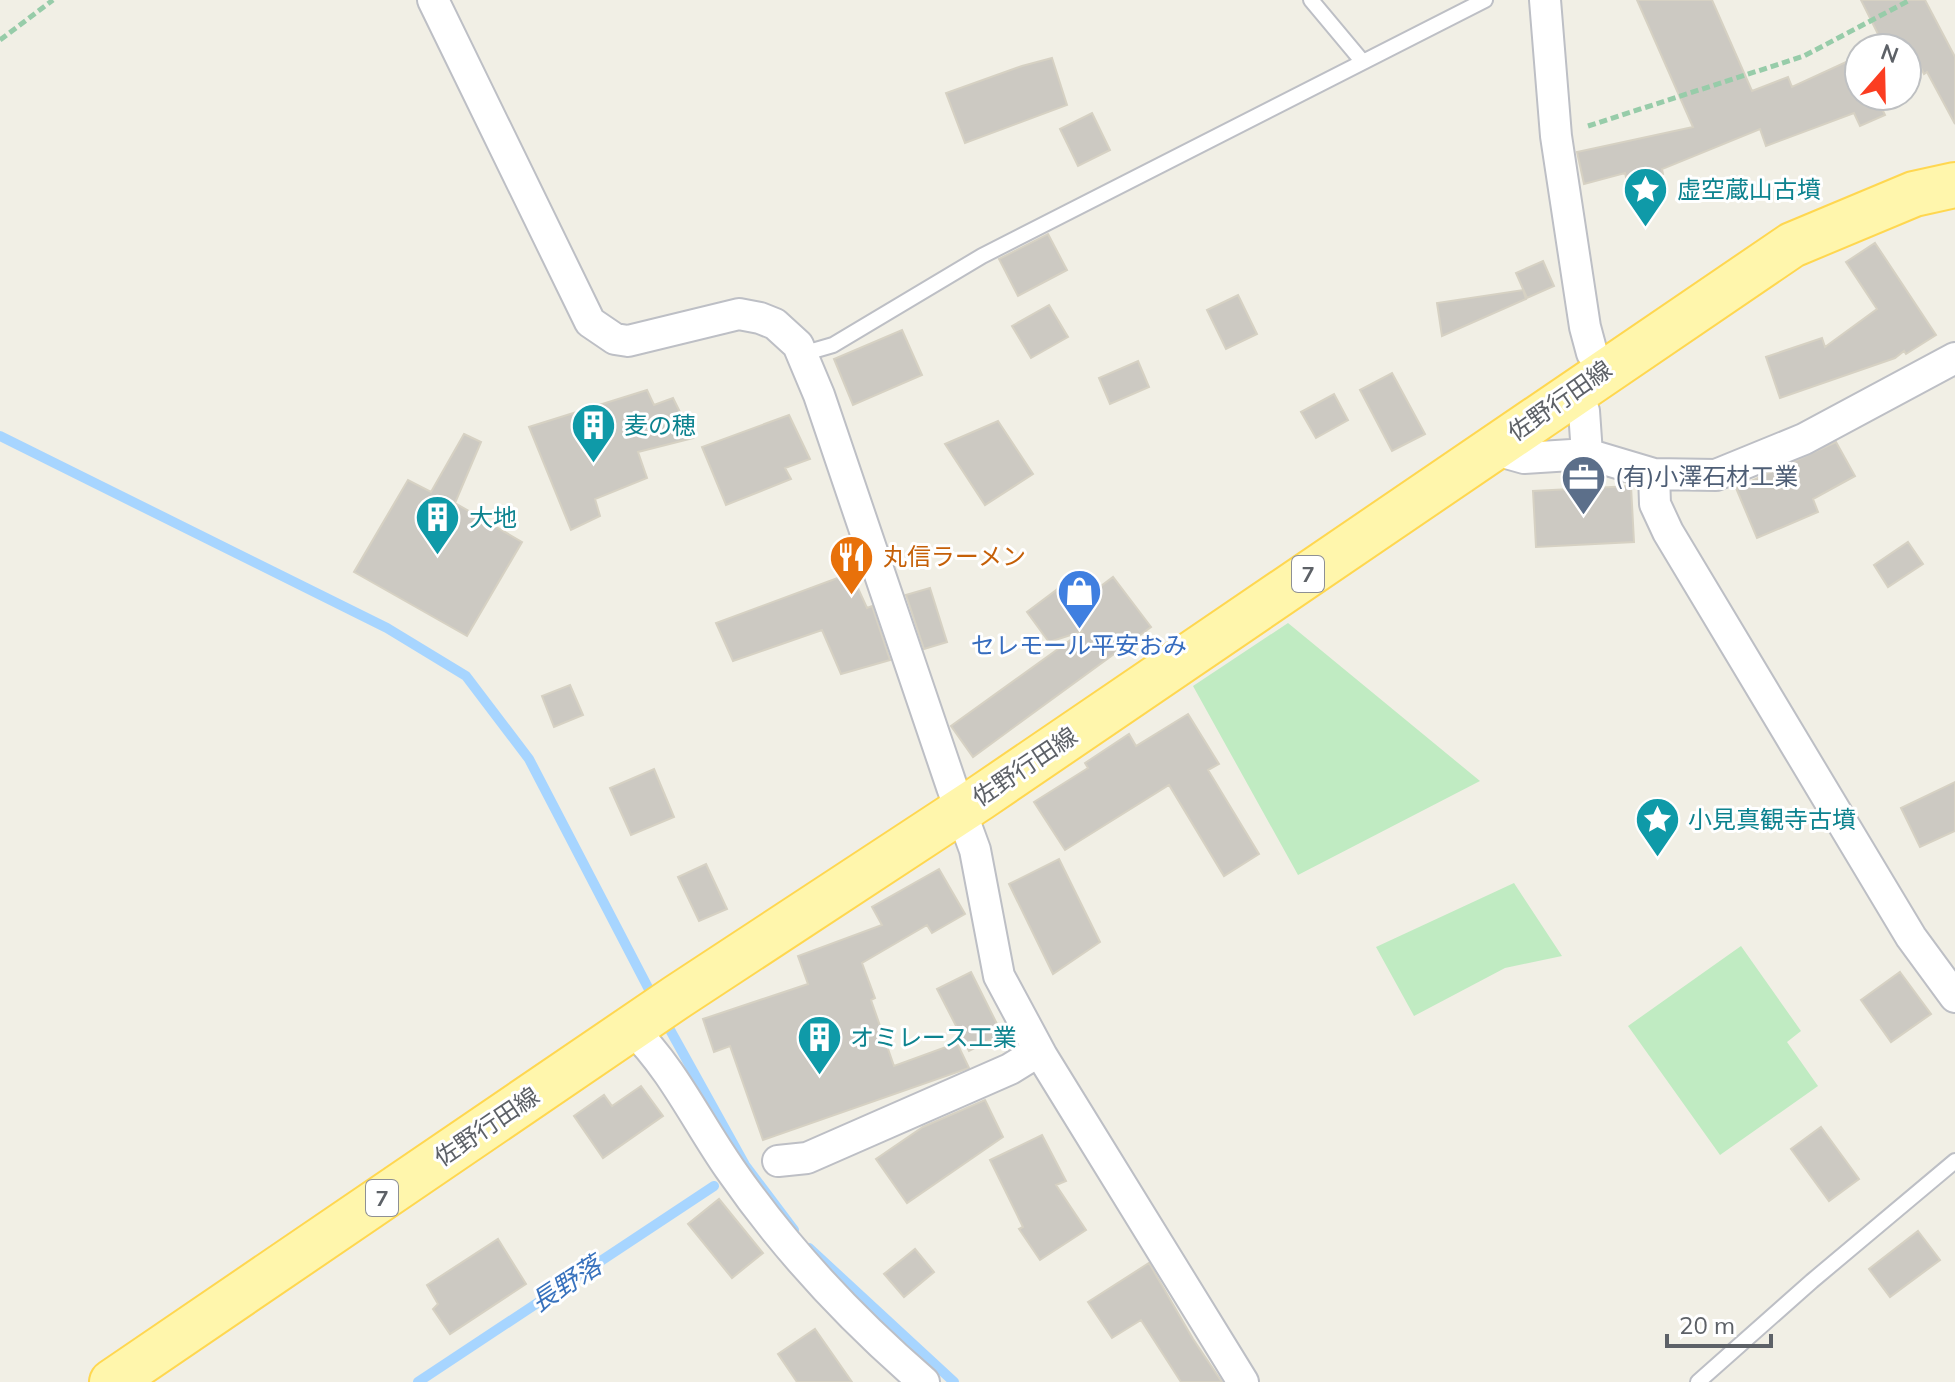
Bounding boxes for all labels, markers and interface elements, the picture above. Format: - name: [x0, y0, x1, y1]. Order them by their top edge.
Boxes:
- north arrow: [1843, 32, 1923, 112]
- text: N: [1877, 37, 1902, 69]
- place icon: 虚空蔵山古墳: [1622, 166, 1670, 229]
- place label: 虚空蔵山古墳: [1677, 174, 1821, 204]
- street label: 佐野行田線: [1502, 353, 1617, 447]
- building icon: 麦の穂: [569, 402, 617, 465]
- place label: 麦の穂: [624, 410, 696, 440]
- office icon: (有)小澤石材工業: [1560, 453, 1608, 516]
- place label: (有)小澤石材工業: [1615, 461, 1798, 491]
- building icon: 大地: [414, 494, 462, 557]
- place label: 大地: [469, 502, 517, 532]
- restaurant icon: 丸信ラーメン: [828, 533, 876, 596]
- place label: 丸信ラーメン: [883, 541, 1026, 571]
- road number: 7: [1292, 556, 1324, 592]
- shop icon: セレモール平安おみ: [1055, 568, 1103, 631]
- place label: セレモール平安おみ: [971, 630, 1187, 660]
- street label: 佐野行田線: [966, 720, 1083, 812]
- place icon: 小見真観寺古墳: [1633, 796, 1681, 859]
- place label: 小見真観寺古墳: [1688, 804, 1856, 834]
- building icon: オミレース工業: [795, 1014, 843, 1077]
- place label: オミレース工業: [850, 1022, 1017, 1052]
- street label: 佐野行田線: [428, 1080, 545, 1172]
- road number: 7: [366, 1180, 398, 1216]
- water label: 長野落: [524, 1246, 611, 1319]
- scale bar: [1667, 1298, 1771, 1348]
- text: 20 m: [1679, 1310, 1735, 1340]

